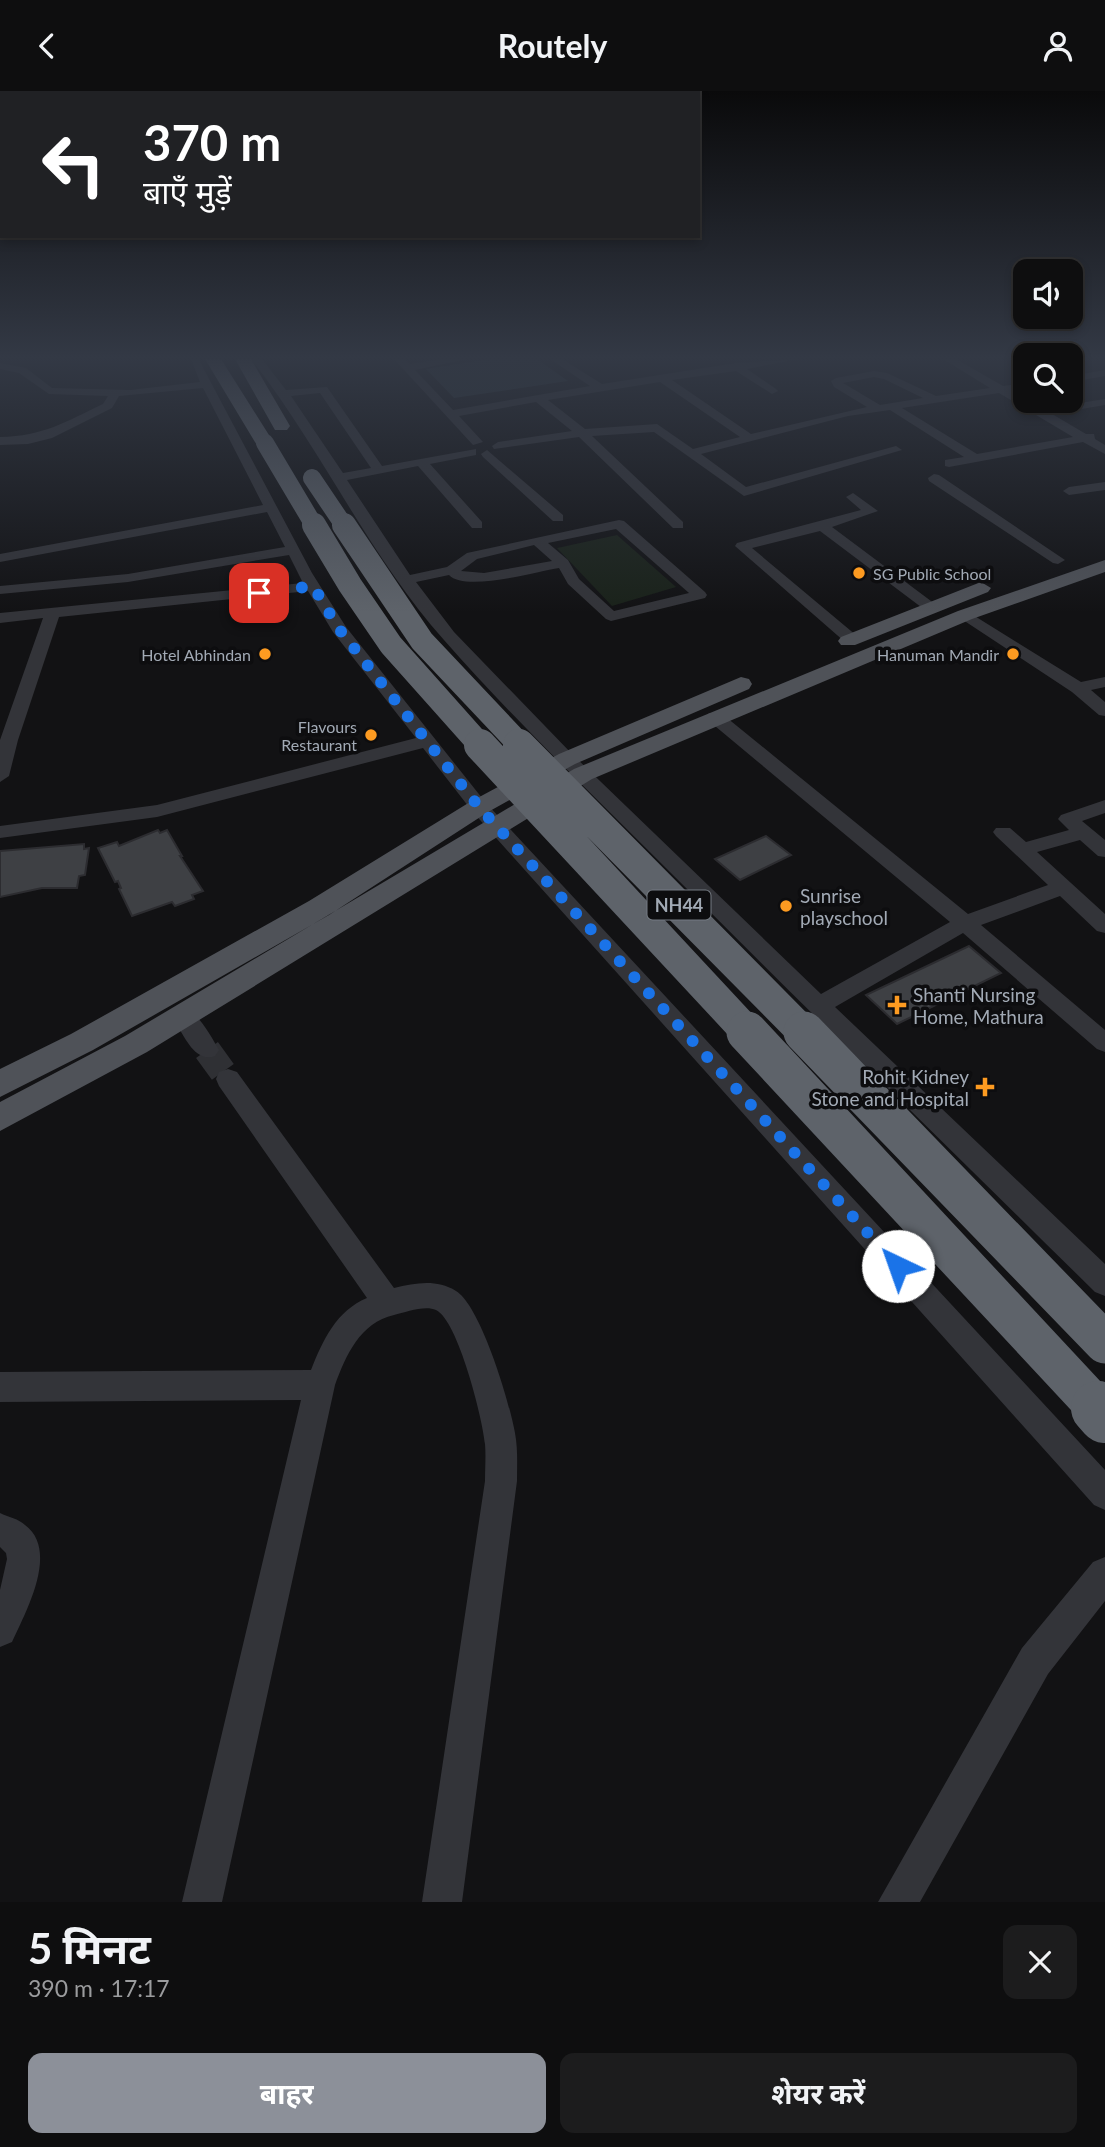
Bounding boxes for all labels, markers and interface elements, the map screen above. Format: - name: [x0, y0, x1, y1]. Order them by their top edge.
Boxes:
- text: Routely: [498, 26, 607, 65]
- icon: back: [28, 27, 66, 65]
- icon: person: [1039, 27, 1077, 65]
- text: 370 m: [143, 113, 281, 171]
- icon: left: [28, 119, 119, 210]
- text: बाएँ मुड़ें: [143, 172, 232, 211]
- map controls: [1013, 259, 1083, 413]
- button: sound: [1013, 259, 1083, 329]
- button: search: [1013, 343, 1083, 413]
- pin: [229, 563, 289, 623]
- place label: SG Public School: [873, 564, 991, 583]
- marker: SG Public School: [851, 565, 867, 581]
- icon: arrive: [240, 574, 278, 612]
- place label: Hotel Abhindan: [141, 645, 251, 664]
- place label: Hanuman Mandir: [877, 645, 999, 664]
- marker: Hotel Abhindan: [257, 646, 273, 662]
- marker: Hanuman Mandir: [1005, 646, 1021, 662]
- place label: Flavours Restaurant: [281, 717, 357, 754]
- marker: Flavours Restaurant: [363, 727, 379, 743]
- place label: Sunrise playschool: [800, 884, 888, 929]
- road number: NH44: [648, 891, 710, 919]
- marker: Sunrise playschool: [778, 898, 794, 914]
- place label: Shanti Nursing Home, Mathura: [913, 983, 1044, 1028]
- marker: Shanti Nursing Home, Mathura: [887, 995, 907, 1015]
- place label: Rohit Kidney Stone and Hospital: [811, 1065, 969, 1110]
- marker: Rohit Kidney Stone and Hospital: [975, 1077, 995, 1097]
- position arrow: [861, 1229, 935, 1303]
- text: 5 मिनट: [28, 1923, 151, 1973]
- button: close: [1003, 1925, 1077, 1999]
- text: 390 m · 17:17: [28, 1974, 170, 2002]
- button: बाहर: [28, 2053, 546, 2133]
- button: शेयर करें: [560, 2053, 1077, 2133]

